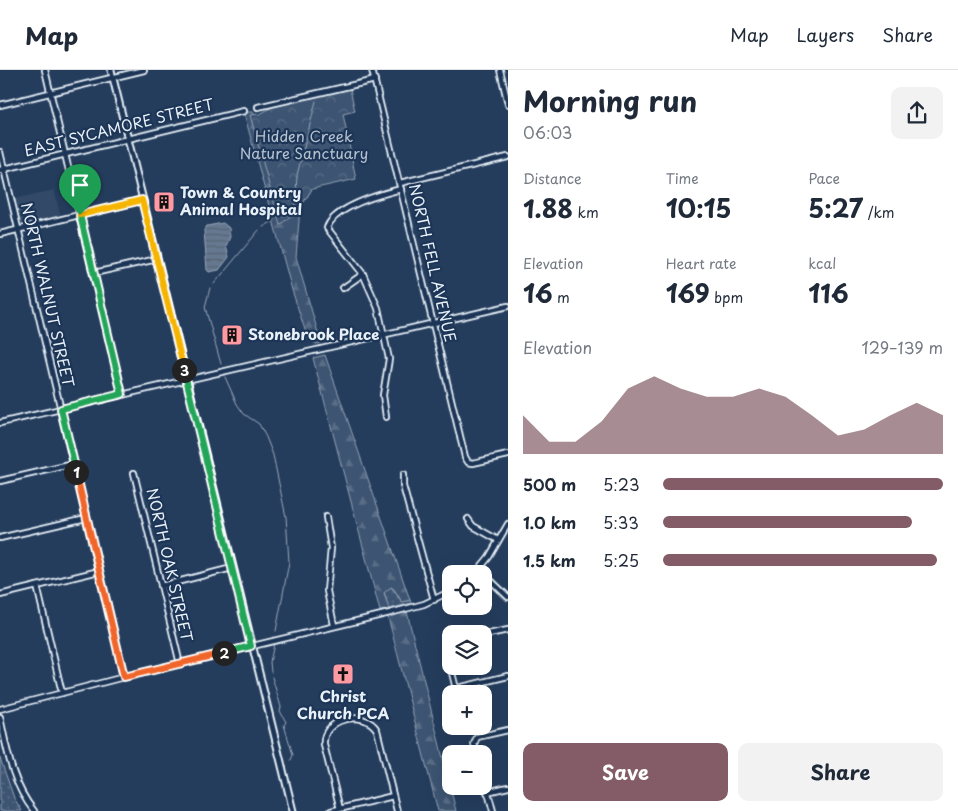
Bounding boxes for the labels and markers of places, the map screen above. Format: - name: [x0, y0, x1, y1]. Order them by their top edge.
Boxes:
- pin: [59, 164, 101, 215]
- place label: Town & Country Animal Hospital: [179, 180, 302, 220]
- building icon: Town & Country Animal Hospital: [152, 190, 176, 214]
- place label: Stonebrook Place: [248, 322, 379, 345]
- building icon: Stonebrook Place: [220, 323, 244, 347]
- pin: 3: [172, 358, 196, 382]
- pin: 1: [64, 460, 88, 484]
- pin: 2: [212, 640, 236, 666]
- church icon: Christ Church PCA: [331, 662, 355, 686]
- place label: Christ Church PCA: [297, 684, 389, 724]

